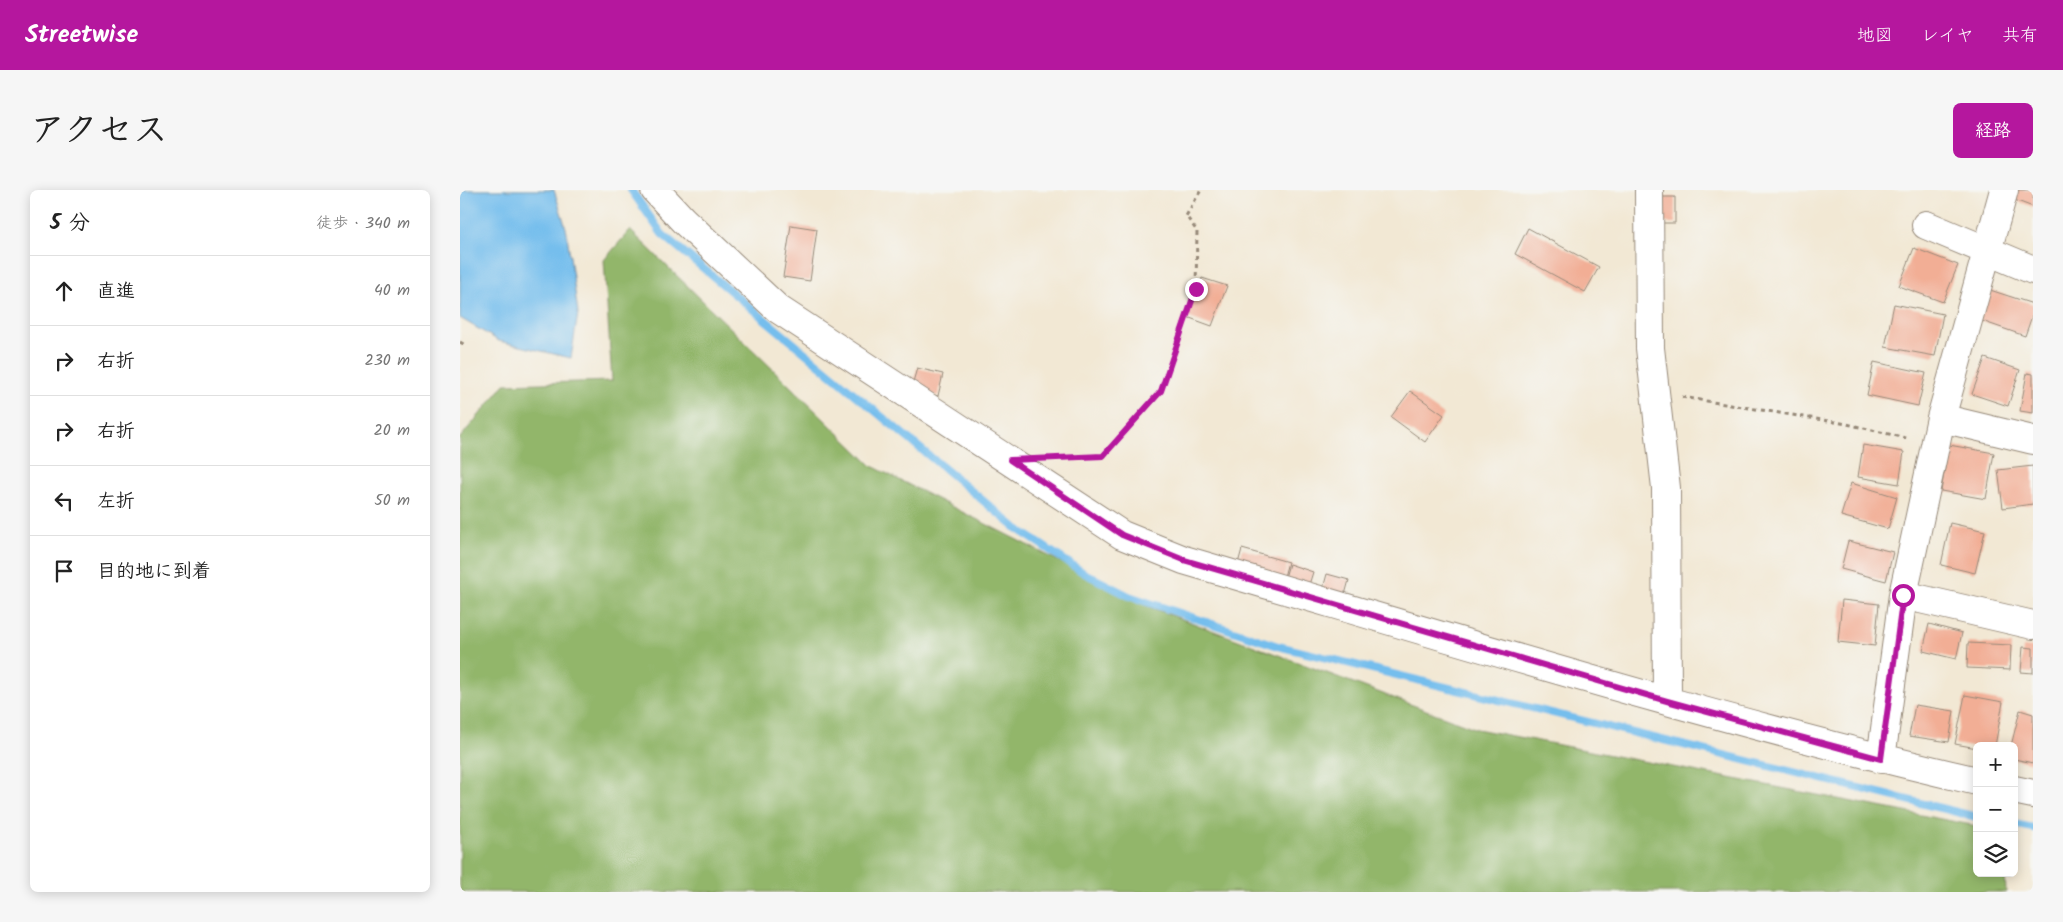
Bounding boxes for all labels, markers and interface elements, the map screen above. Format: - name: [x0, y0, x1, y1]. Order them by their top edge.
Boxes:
- text: Streetwise: [25, 16, 138, 55]
- text: 地図: [1857, 22, 1893, 51]
- text: レイヤ: [1921, 22, 1974, 51]
- text: 共有: [2002, 22, 2038, 51]
- button: 経路: [1953, 103, 2033, 158]
- text: アクセス: [30, 104, 168, 160]
- text: 5 分: [50, 207, 90, 240]
- text: 徒歩 · 340 m: [316, 211, 410, 236]
- icon: ahead: [50, 277, 78, 305]
- text: 直進: [97, 277, 135, 307]
- text: 40 m: [374, 278, 410, 303]
- route end: [1185, 278, 1208, 301]
- icon: right: [50, 347, 78, 375]
- text: 右折: [97, 347, 135, 377]
- text: 230 m: [364, 348, 410, 373]
- icon: right: [50, 417, 78, 445]
- text: 右折: [97, 417, 135, 447]
- text: 20 m: [374, 418, 410, 443]
- icon: left: [50, 487, 78, 515]
- text: 左折: [97, 487, 135, 517]
- text: 50 m: [374, 488, 410, 513]
- icon: arrive: [50, 557, 78, 585]
- text: 目的地に到着: [97, 557, 211, 587]
- route start: [1892, 584, 1915, 607]
- map controls: [1973, 742, 2018, 877]
- button: +: [1973, 742, 2018, 787]
- button: −: [1973, 787, 2018, 832]
- button: layers: [1973, 832, 2018, 877]

